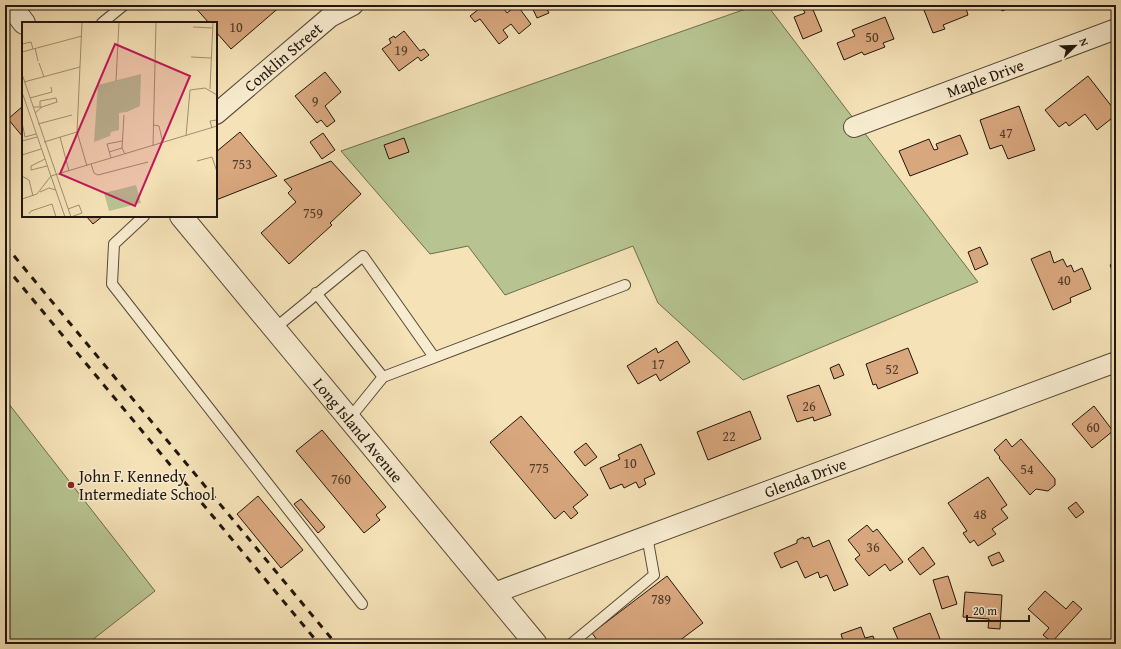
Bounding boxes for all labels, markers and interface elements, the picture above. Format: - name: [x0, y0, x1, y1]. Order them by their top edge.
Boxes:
- street label: Conklin Street: [239, 16, 328, 97]
- house number: 10: [229, 17, 243, 37]
- inset map: [22, 22, 217, 217]
- north arrow: [1055, 26, 1095, 66]
- house number: 50: [865, 27, 879, 47]
- text: N: [1075, 36, 1093, 49]
- house number: 19: [394, 40, 408, 60]
- street label: Maple Drive: [943, 53, 1027, 103]
- house number: 9: [312, 91, 319, 111]
- house number: 47: [999, 123, 1013, 143]
- house number: 753: [232, 154, 252, 174]
- house number: 759: [303, 203, 323, 223]
- house number: 40: [1057, 270, 1071, 290]
- house number: 17: [651, 354, 665, 374]
- house number: 52: [885, 359, 899, 379]
- street label: Long Island Avenue: [308, 372, 409, 488]
- house number: 26: [802, 396, 816, 416]
- house number: 60: [1086, 417, 1100, 437]
- house number: 22: [722, 426, 736, 446]
- street label: Glenda Drive: [761, 451, 850, 504]
- house number: 10: [623, 453, 637, 473]
- house number: 775: [529, 458, 549, 478]
- house number: 54: [1020, 459, 1034, 479]
- place label: John F. Kennedy Intermediate School: [77, 464, 215, 506]
- house number: 760: [331, 469, 351, 489]
- marker: John F. Kennedy Intermediate School: [66, 480, 76, 490]
- house number: 48: [973, 504, 987, 524]
- house number: 36: [866, 537, 880, 557]
- house number: 789: [651, 589, 671, 609]
- scale bar: [967, 597, 1029, 623]
- text: 20 m: [973, 602, 997, 619]

